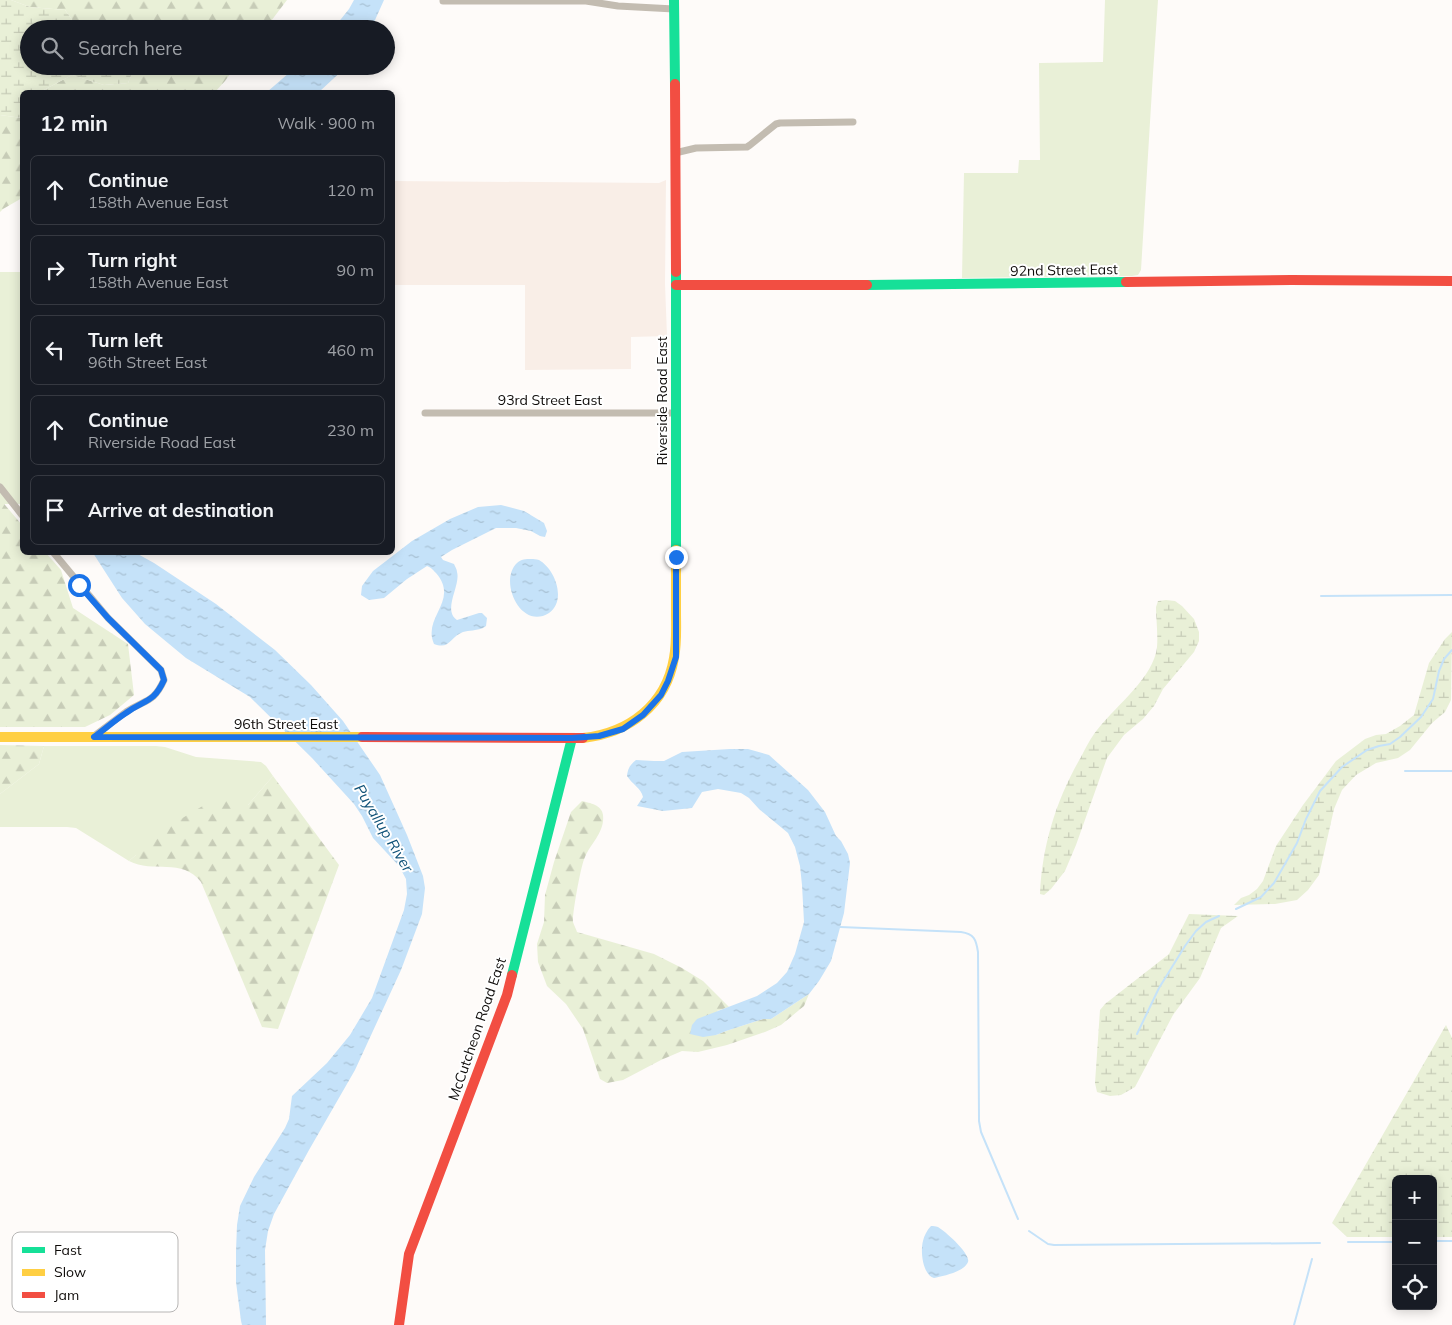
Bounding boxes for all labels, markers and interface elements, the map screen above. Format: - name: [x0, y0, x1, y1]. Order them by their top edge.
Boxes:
- search box: [20, 20, 395, 75]
- icon: search: [38, 34, 66, 62]
- text: Search here: [78, 36, 182, 60]
- text: 12 min: [40, 110, 108, 136]
- text: Walk · 900 m: [277, 113, 375, 133]
- text: Continue: [88, 168, 168, 192]
- icon: ahead: [41, 176, 69, 204]
- text: 120 m: [327, 180, 374, 200]
- text: 158th Avenue East: [88, 192, 228, 212]
- text: Turn right: [88, 248, 177, 272]
- icon: right: [41, 256, 69, 284]
- text: 90 m: [337, 260, 374, 280]
- street label: 92nd Street East: [1010, 260, 1118, 280]
- text: 158th Avenue East: [88, 272, 228, 292]
- text: Turn left: [88, 328, 163, 352]
- icon: left: [41, 336, 69, 364]
- street label: Riverside Road East: [653, 336, 671, 466]
- text: 460 m: [327, 340, 374, 360]
- text: 96th Street East: [88, 352, 207, 372]
- street label: 93rd Street East: [498, 391, 602, 409]
- text: Continue: [88, 408, 168, 432]
- icon: ahead: [41, 416, 69, 444]
- text: 230 m: [327, 420, 374, 440]
- text: Riverside Road East: [88, 432, 236, 452]
- icon: arrive: [41, 496, 69, 524]
- text: Arrive at destination: [88, 498, 274, 522]
- route end: [665, 546, 688, 569]
- route start: [68, 574, 91, 597]
- street label: 96th Street East: [234, 715, 338, 733]
- water label: Puyallup River: [350, 781, 418, 876]
- street label: McCutcheon Road East: [444, 955, 510, 1103]
- map controls: [1392, 1175, 1437, 1310]
- button: +: [1392, 1175, 1437, 1220]
- button: −: [1392, 1220, 1437, 1265]
- legend: [12, 1232, 178, 1312]
- text: Fast: [54, 1241, 82, 1259]
- text: Slow: [54, 1263, 86, 1281]
- button: locate: [1392, 1265, 1437, 1310]
- text: Jam: [54, 1286, 79, 1304]

